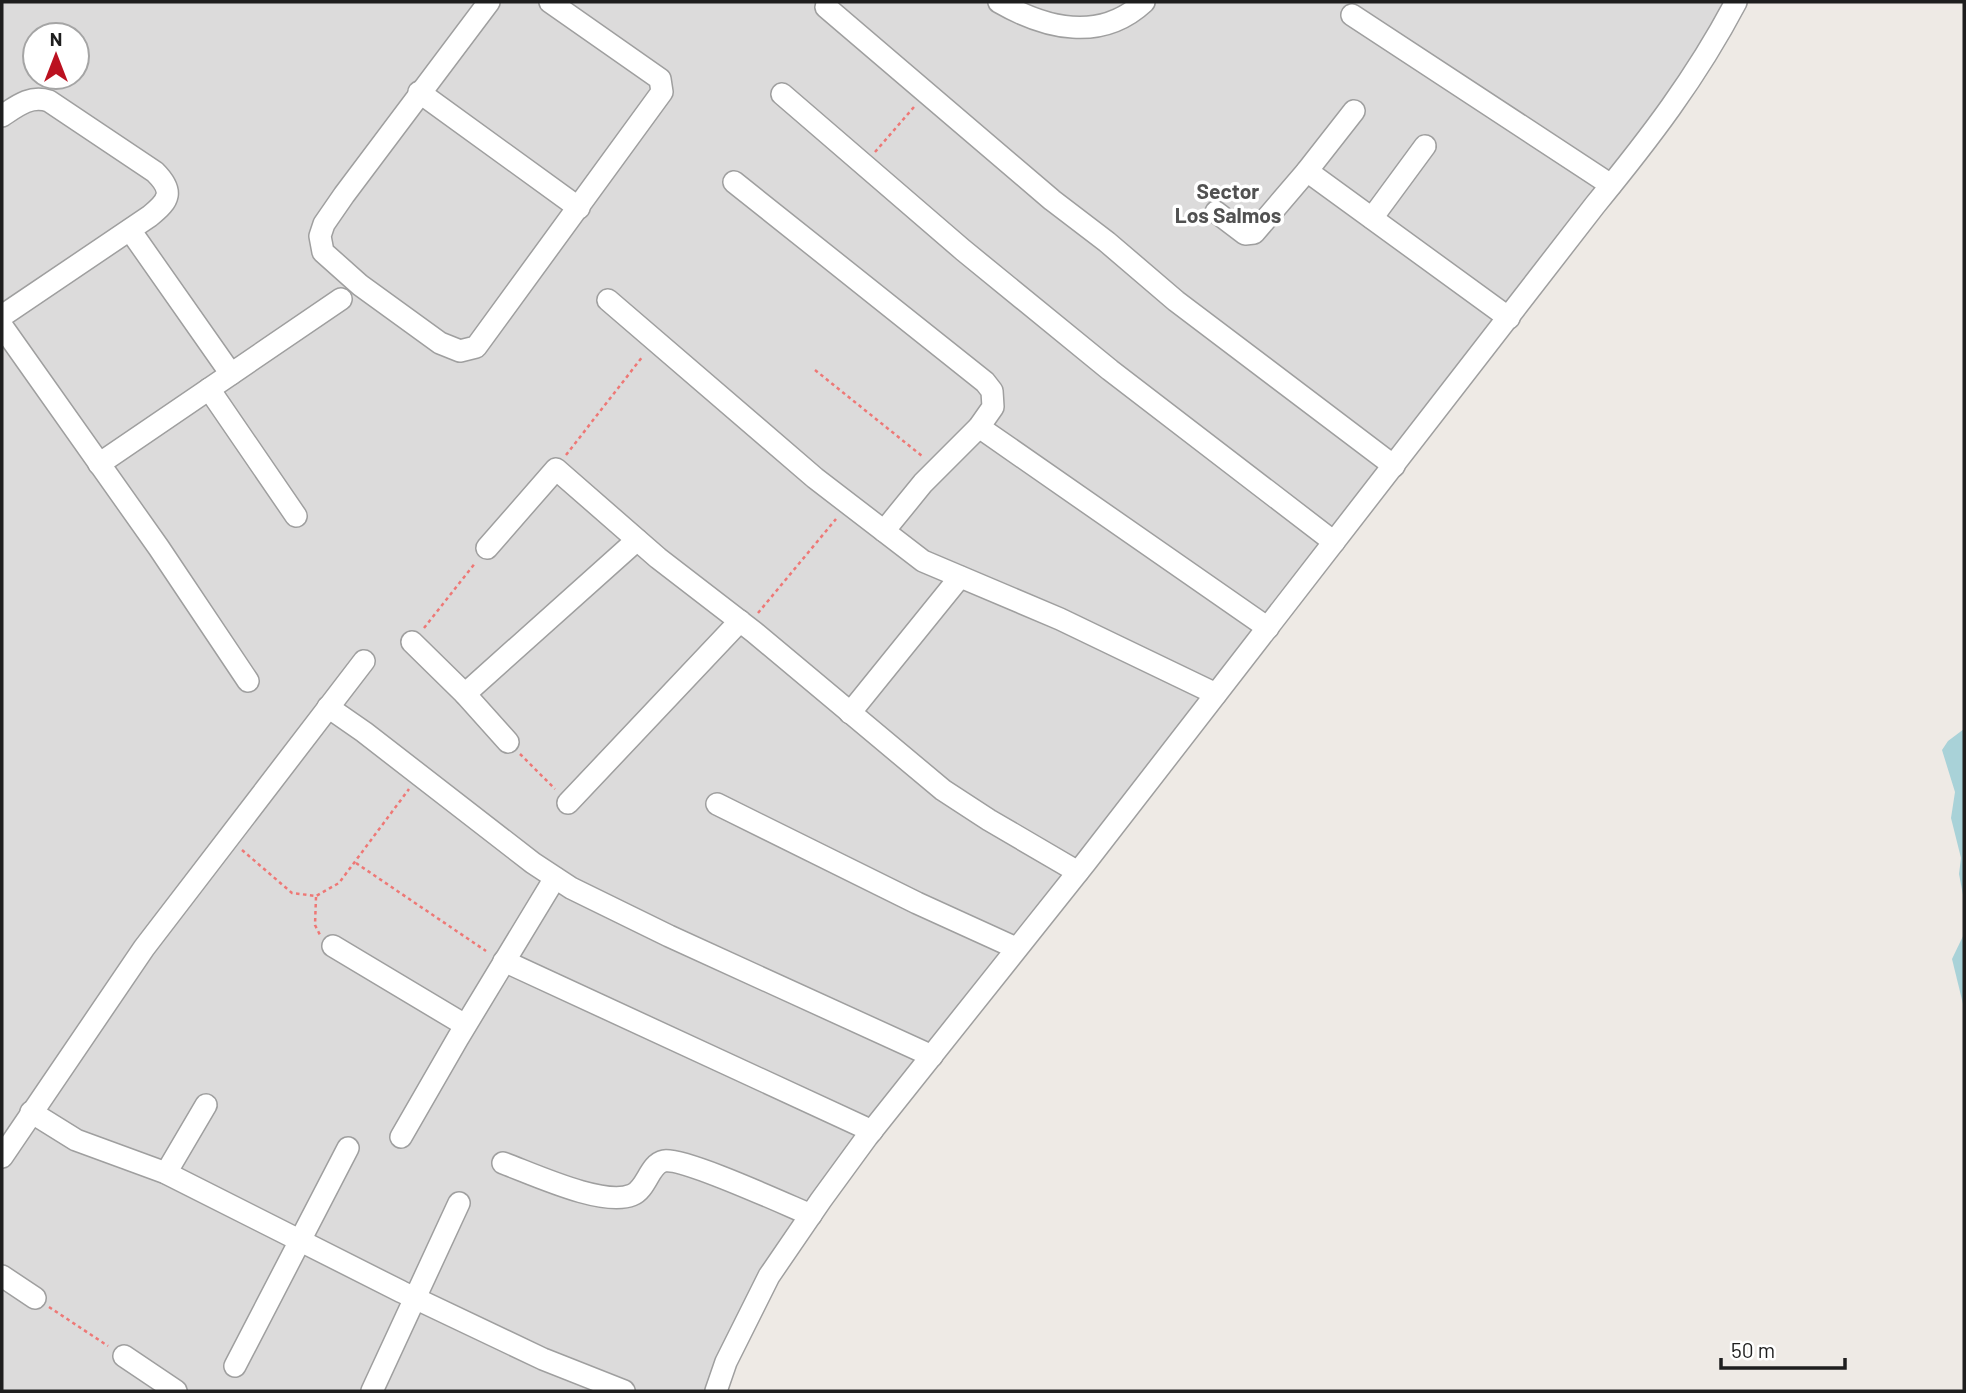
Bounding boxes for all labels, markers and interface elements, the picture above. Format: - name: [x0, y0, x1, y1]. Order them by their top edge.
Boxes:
- north arrow: [21, 21, 91, 91]
- text: N: [50, 27, 62, 50]
- district label: Sector Los Salmos: [1175, 178, 1281, 227]
- scale bar: [1721, 1326, 1845, 1370]
- text: 50 m: [1731, 1337, 1775, 1362]

